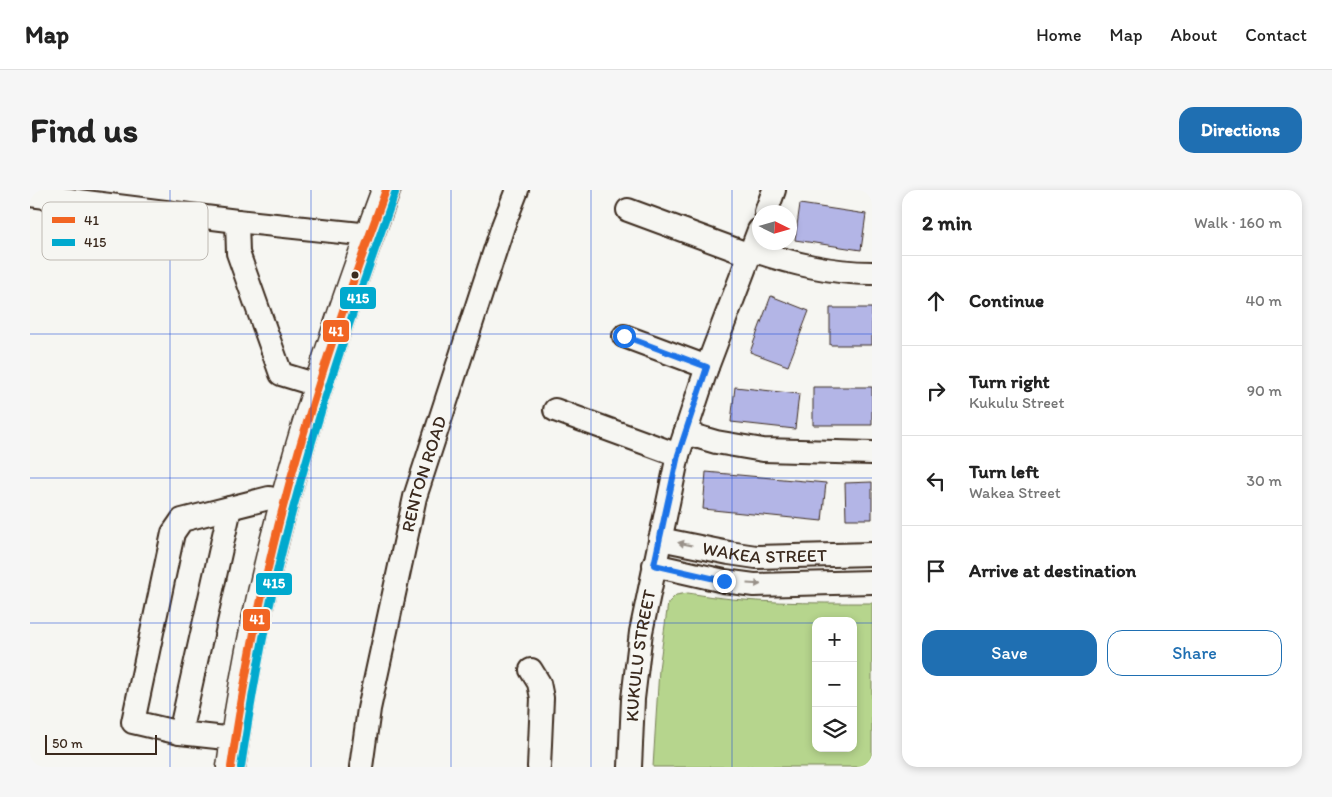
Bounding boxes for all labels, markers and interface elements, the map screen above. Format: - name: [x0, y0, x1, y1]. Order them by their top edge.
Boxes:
- text: Map: [25, 20, 69, 49]
- text: Home: [1036, 24, 1082, 46]
- text: Map: [1110, 24, 1143, 46]
- text: About: [1171, 24, 1217, 46]
- text: Contact: [1245, 24, 1307, 46]
- button: Directions: [1179, 107, 1302, 153]
- text: Find us: [30, 109, 138, 151]
- legend: [42, 202, 208, 260]
- north arrow: [752, 205, 797, 250]
- text: 2 min: [922, 210, 972, 235]
- text: 41: [84, 212, 99, 229]
- text: Walk · 160 m: [1194, 213, 1282, 232]
- text: 415: [84, 234, 106, 251]
- unlabelled marker: [350, 270, 360, 280]
- line badge: 415: [339, 286, 377, 310]
- icon: ahead: [922, 287, 950, 315]
- text: Continue: [969, 289, 1044, 312]
- text: 415: [347, 290, 370, 307]
- text: 40 m: [1245, 291, 1282, 310]
- line badge: 41: [322, 319, 350, 343]
- text: 41: [329, 323, 344, 340]
- route start: [613, 325, 636, 348]
- text: Turn right: [969, 370, 1050, 393]
- icon: right: [922, 377, 950, 405]
- text: 90 m: [1247, 381, 1282, 400]
- text: Kukulu Street: [969, 393, 1064, 412]
- street label: RENTON ROAD: [397, 413, 452, 534]
- text: Turn left: [969, 460, 1039, 483]
- icon: left: [922, 467, 950, 495]
- text: 30 m: [1246, 471, 1282, 490]
- text: Wakea Street: [969, 483, 1061, 502]
- street label: WAKEA STREET: [700, 537, 827, 569]
- one-way arrow: [677, 540, 692, 548]
- icon: arrive: [922, 557, 950, 585]
- text: Arrive at destination: [969, 559, 1136, 582]
- route end: [713, 570, 736, 593]
- line badge: 415: [255, 572, 293, 596]
- text: 415: [263, 575, 286, 592]
- one-way arrow: [746, 581, 762, 589]
- street label: KUKULU STREET: [621, 588, 661, 722]
- line badge: 41: [242, 608, 271, 632]
- text: 41: [250, 611, 265, 628]
- map controls: [812, 617, 857, 752]
- button: +: [812, 617, 857, 662]
- button: Save: [922, 630, 1097, 676]
- button: Share: [1107, 630, 1282, 676]
- button: −: [812, 662, 857, 707]
- button: layers: [812, 707, 857, 752]
- scale bar: [45, 732, 158, 755]
- text: 50 m: [52, 735, 83, 752]

